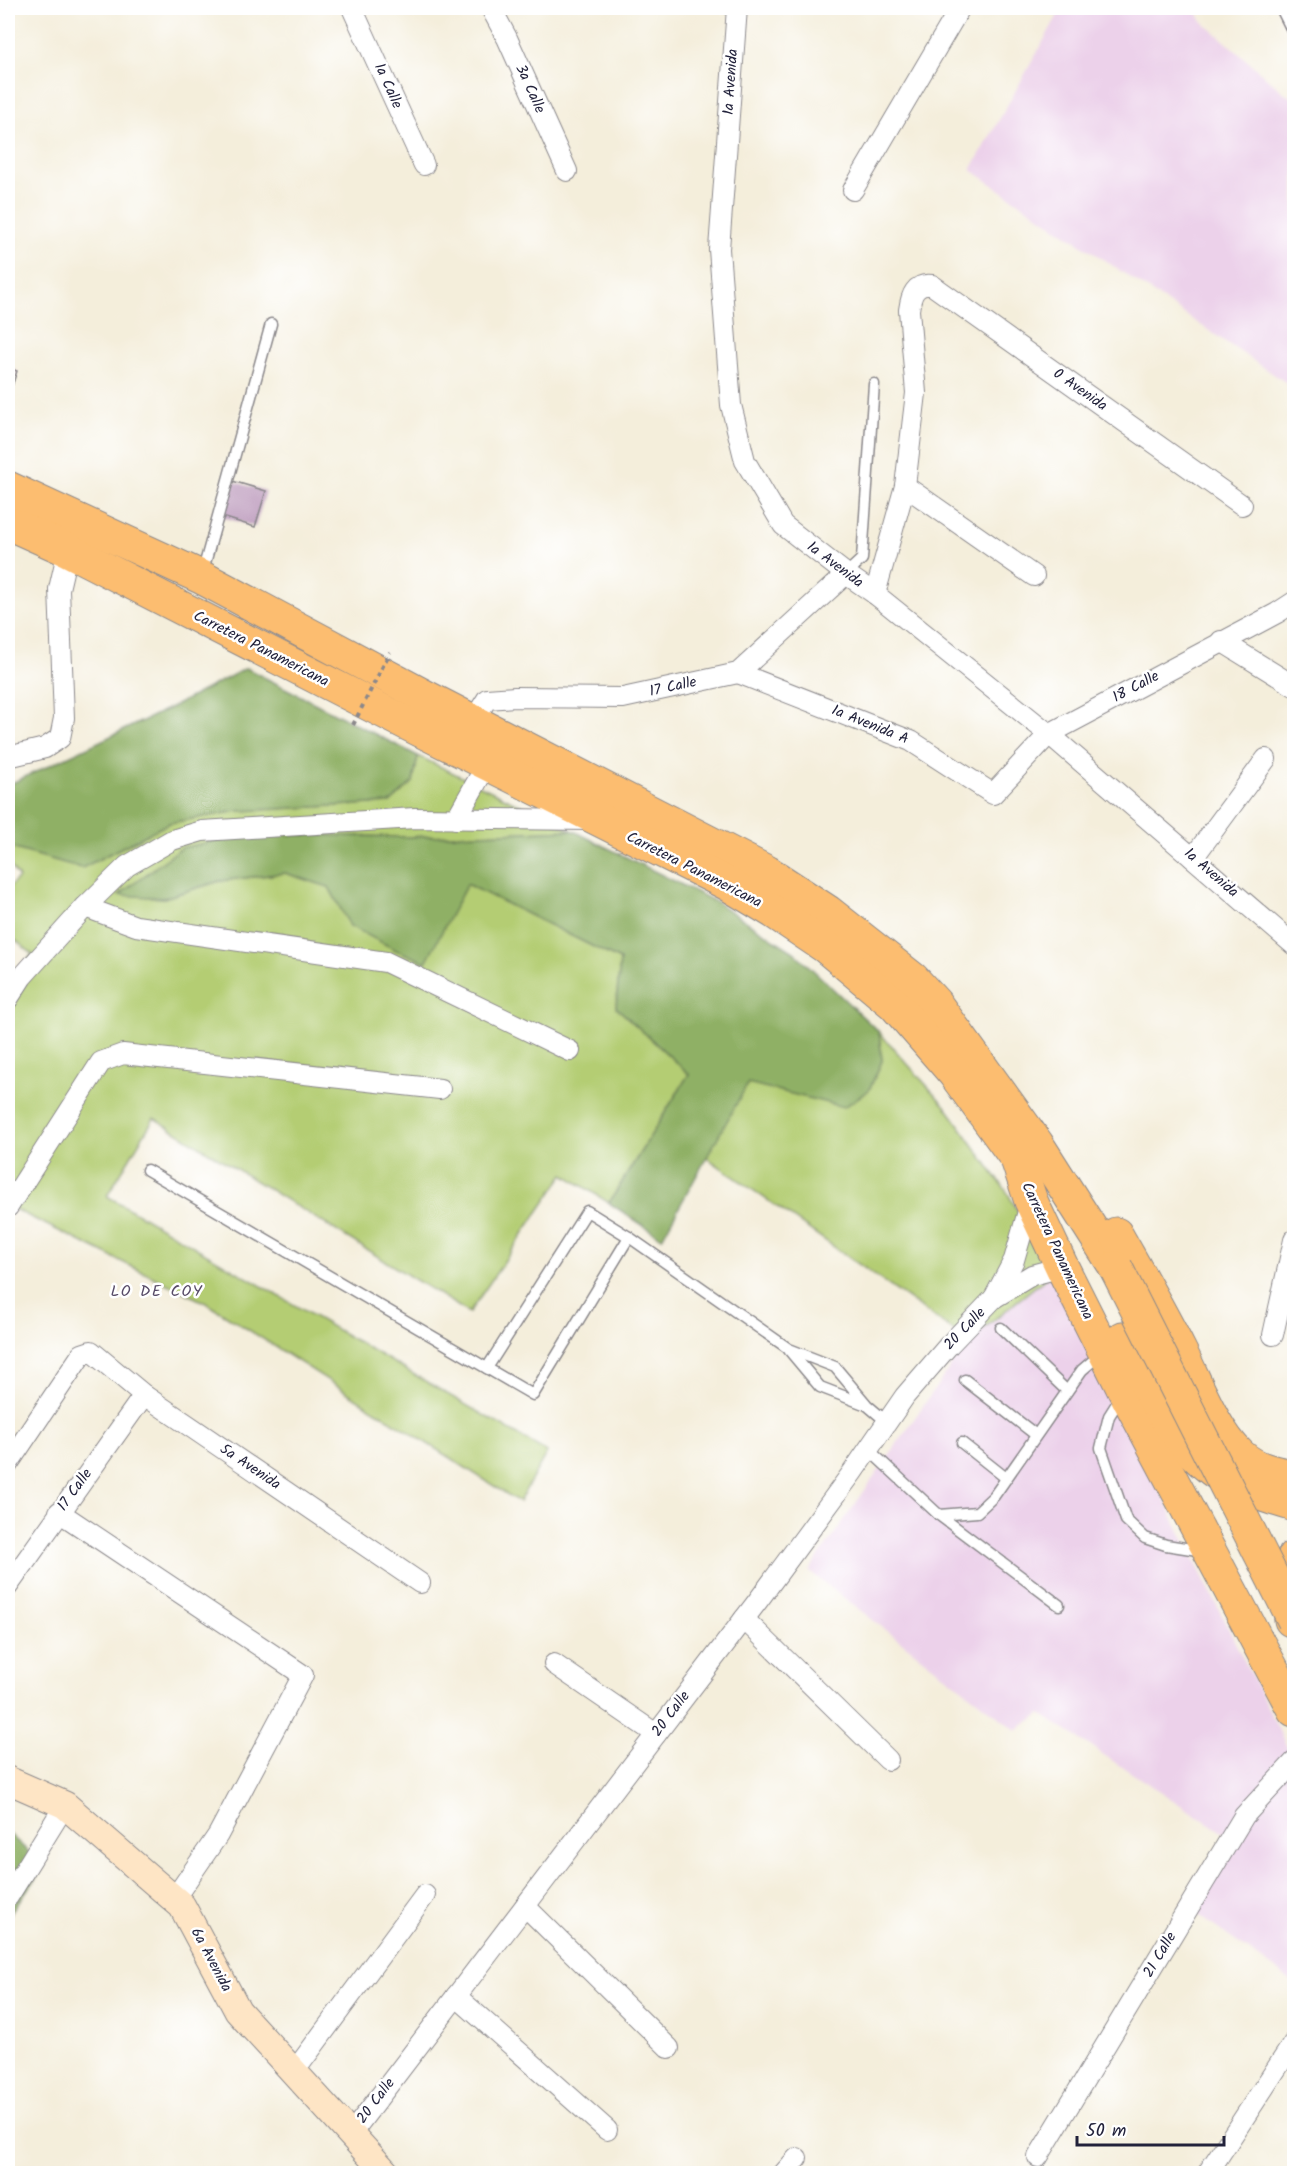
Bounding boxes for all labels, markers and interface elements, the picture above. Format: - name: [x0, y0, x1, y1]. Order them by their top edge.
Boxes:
- street label: 1a Avenida: [717, 48, 745, 116]
- street label: 1a Calle: [367, 59, 409, 113]
- street label: 3a Calle: [509, 60, 552, 118]
- street label: 0 Avenida: [1048, 362, 1112, 418]
- street label: 1a Avenida: [801, 536, 869, 594]
- street label: Carretera Panamericana: [189, 604, 333, 694]
- street label: 18 Calle: [1108, 665, 1164, 709]
- street label: 17 Calle: [647, 670, 699, 704]
- street label: 1a Avenida A: [828, 699, 912, 751]
- street label: Carretera Panamericana: [622, 825, 766, 915]
- street label: 1a Avenida: [1178, 842, 1244, 904]
- street label: Carretera Panamericana: [1015, 1178, 1099, 1324]
- district label: LO DE COY: [110, 1279, 204, 1304]
- street label: 20 Calle: [938, 1302, 992, 1356]
- street label: 5a Avenida: [215, 1438, 285, 1496]
- street label: 17 Calle: [51, 1463, 99, 1516]
- street label: 20 Calle: [646, 1686, 696, 1742]
- street label: 6a Avenida: [184, 1924, 238, 1996]
- street label: 21 Calle: [1137, 1927, 1183, 1982]
- street label: 20 Calle: [351, 2073, 401, 2129]
- scale bar: [1077, 2109, 1224, 2147]
- text: 50 m: [1086, 2117, 1126, 2146]

